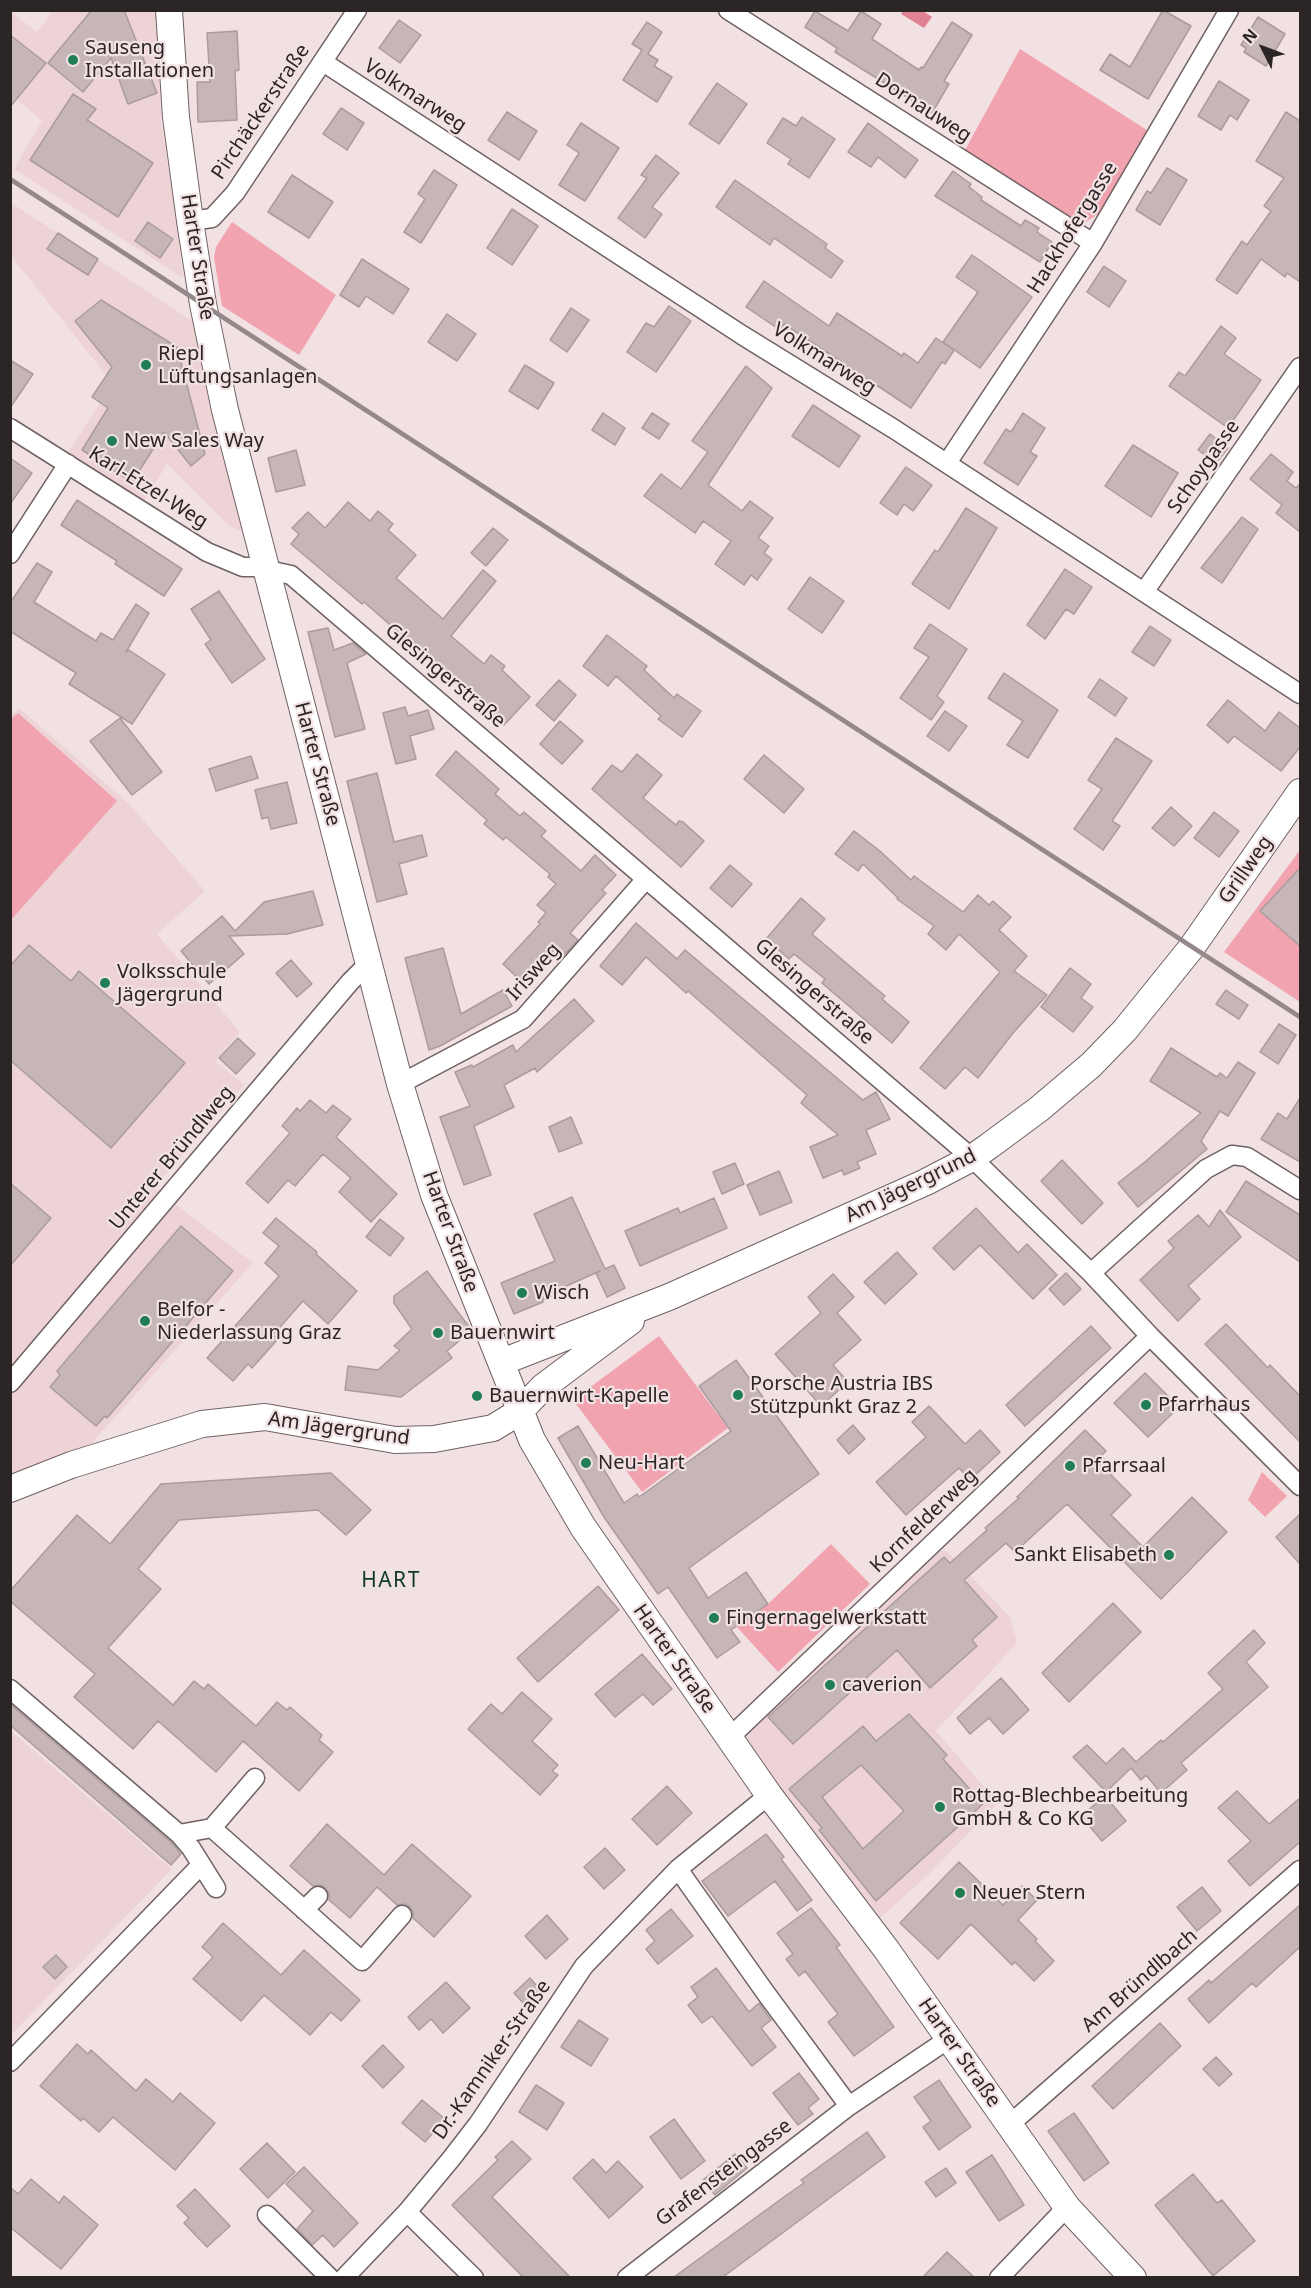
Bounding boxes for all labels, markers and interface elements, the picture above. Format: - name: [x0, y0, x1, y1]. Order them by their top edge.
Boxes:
- north arrow: [1233, 18, 1293, 78]
- text: N: [1237, 24, 1262, 48]
- place label: Sauseng Installationen: [85, 36, 214, 83]
- street label: Pirchäckerstraße: [207, 40, 315, 184]
- marker: Sauseng Installationen: [66, 53, 80, 67]
- street label: Volkmarweg: [359, 54, 471, 138]
- street label: Dornauweg: [870, 68, 976, 148]
- street label: Hackhofergasse: [1023, 158, 1123, 298]
- street label: Harter Straße: [175, 192, 219, 322]
- street label: Volkmarweg: [768, 318, 880, 400]
- place label: Riepl Lüftungsanlagen: [158, 342, 317, 389]
- marker: Riepl Lüftungsanlagen: [139, 358, 153, 372]
- street label: Schoygasse: [1163, 416, 1245, 518]
- place label: New Sales Way: [124, 429, 264, 453]
- marker: New Sales Way: [105, 434, 119, 448]
- street label: Karl-Etzel-Weg: [84, 442, 212, 534]
- street label: Glesingerstraße: [380, 619, 510, 733]
- street label: Harter Straße: [289, 699, 345, 829]
- street label: Grillweg: [1214, 831, 1278, 909]
- street label: Glesingerstraße: [750, 934, 878, 1050]
- street label: Irisweg: [502, 938, 566, 1006]
- place label: Volksschule Jägergrund: [117, 960, 226, 1007]
- marker: Volksschule Jägergrund: [98, 976, 112, 990]
- street label: Unterer Bründlweg: [105, 1081, 239, 1235]
- street label: Am Jägergrund: [842, 1144, 980, 1228]
- street label: Harter Straße: [417, 1168, 483, 1296]
- place label: Wisch: [534, 1281, 589, 1305]
- marker: Wisch: [515, 1286, 529, 1300]
- place label: Belfor - Niederlassung Graz: [157, 1298, 341, 1345]
- marker: Belfor - Niederlassung Graz: [138, 1314, 152, 1328]
- place label: Bauernwirt: [450, 1321, 555, 1345]
- marker: Bauernwirt: [431, 1326, 445, 1340]
- place label: Porsche Austria IBS Stützpunkt Graz 2: [750, 1372, 933, 1419]
- place label: Bauernwirt-Kapelle: [489, 1384, 669, 1408]
- marker: Porsche Austria IBS Stützpunkt Graz 2: [731, 1388, 745, 1402]
- marker: Bauernwirt-Kapelle: [470, 1389, 484, 1403]
- place label: Pfarrhaus: [1158, 1393, 1250, 1417]
- marker: Pfarrhaus: [1139, 1398, 1153, 1412]
- street label: Am Jägergrund: [267, 1407, 411, 1451]
- place label: Neu-Hart: [598, 1451, 685, 1475]
- place label: Pfarrsaal: [1082, 1454, 1166, 1478]
- marker: Neu-Hart: [579, 1456, 593, 1470]
- marker: Pfarrsaal: [1063, 1459, 1077, 1473]
- street label: Kornfelderweg: [865, 1464, 983, 1578]
- place label: Sankt Elisabeth: [1014, 1543, 1157, 1567]
- marker: Sankt Elisabeth: [1162, 1548, 1176, 1562]
- district label: HART: [361, 1568, 421, 1594]
- street label: Harter Straße: [628, 1600, 720, 1718]
- place label: Fingernagelwerkstatt: [726, 1606, 926, 1630]
- marker: Fingernagelwerkstatt: [707, 1611, 721, 1625]
- place label: caverion: [842, 1673, 922, 1697]
- marker: caverion: [823, 1678, 837, 1692]
- place label: Rottag-Blechbearbeitung GmbH & Co KG: [952, 1784, 1188, 1831]
- marker: Rottag-Blechbearbeitung GmbH & Co KG: [933, 1800, 947, 1814]
- place label: Neuer Stern: [972, 1881, 1086, 1905]
- marker: Neuer Stern: [953, 1886, 967, 1900]
- street label: Am Bründlbach: [1077, 1924, 1203, 2038]
- street label: Dr.-Kamniker-Straße: [428, 1976, 556, 2144]
- street label: Harter Straße: [913, 1994, 1005, 2112]
- street label: Grafensteingasse: [651, 2114, 797, 2232]

